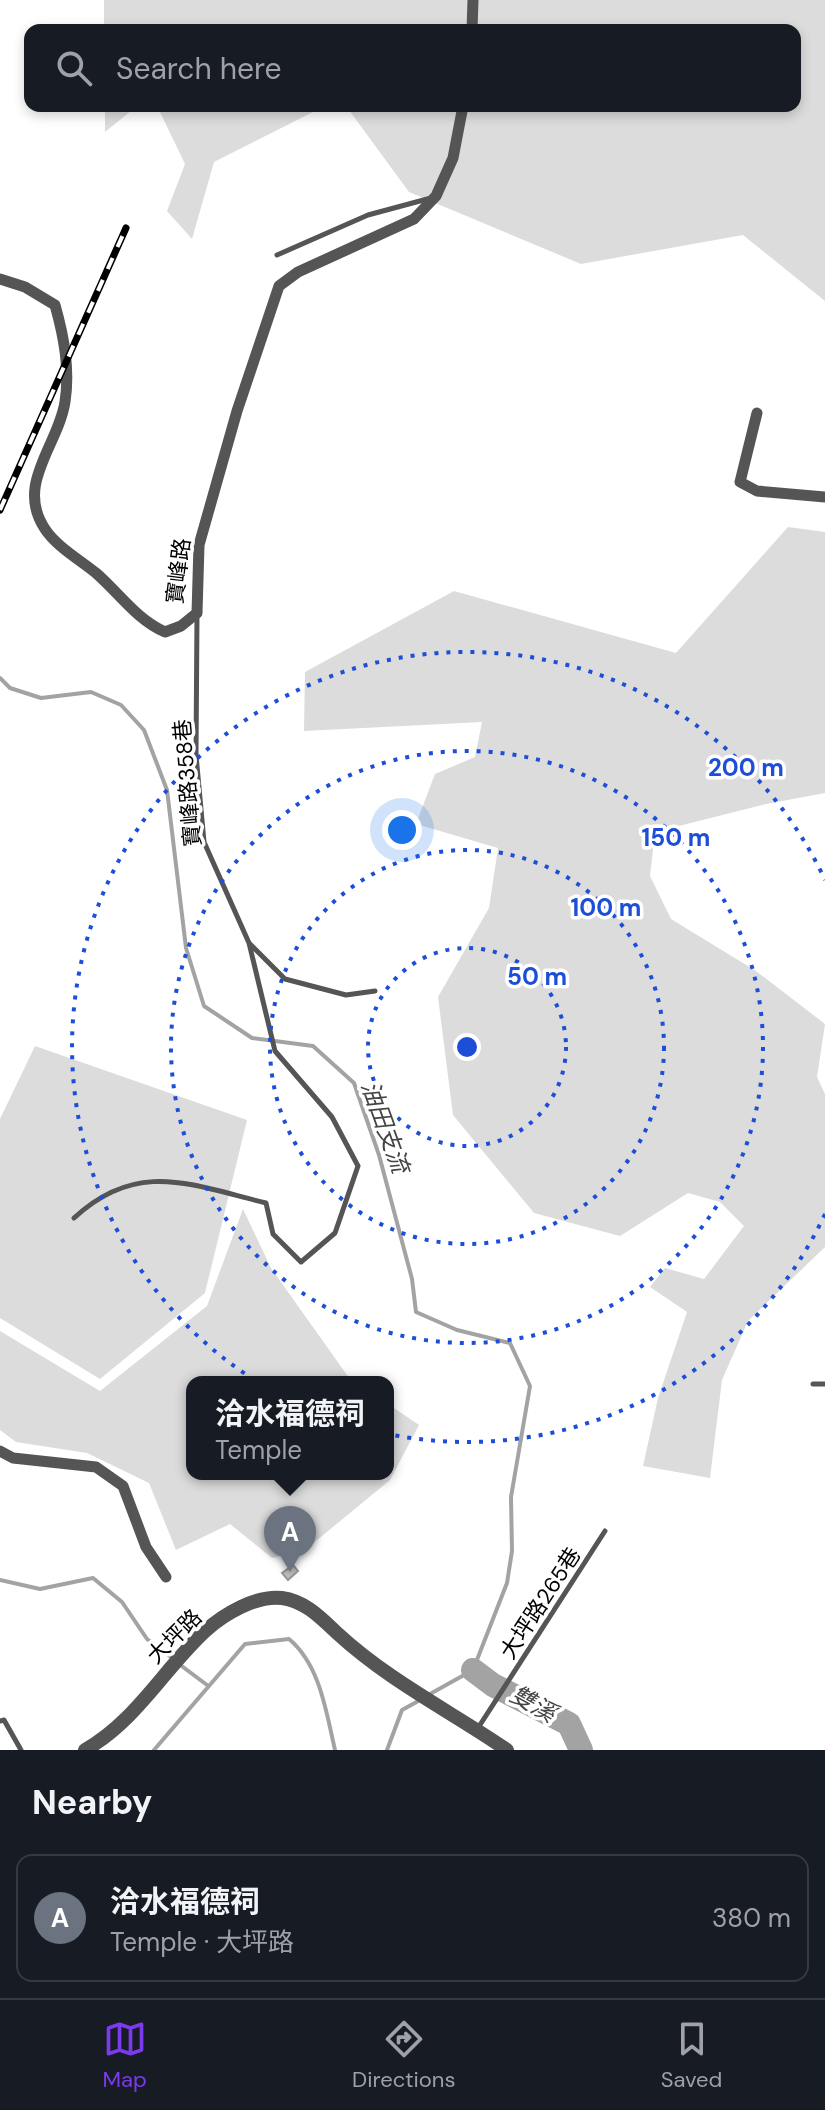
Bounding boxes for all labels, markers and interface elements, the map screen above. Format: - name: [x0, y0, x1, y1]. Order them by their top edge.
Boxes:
- search box: [24, 24, 801, 112]
- icon: search: [52, 46, 96, 90]
- text: Search here: [116, 49, 282, 88]
- street label: 寶峰路: [160, 537, 197, 606]
- street label: 寶峰路358巷: [167, 718, 208, 848]
- text: 200 m: [708, 752, 784, 783]
- your location: [382, 810, 422, 850]
- text: 150 m: [642, 822, 710, 853]
- text: 100 m: [571, 892, 641, 923]
- text: 50 m: [507, 961, 567, 992]
- centre of rings: [453, 1033, 481, 1061]
- water label: 油田支流: [354, 1076, 417, 1180]
- popup: [186, 1376, 394, 1480]
- text: 洽水福德祠: [215, 1394, 365, 1433]
- text: Temple: [215, 1433, 302, 1467]
- pin: A: [264, 1506, 316, 1572]
- street label: 大坪路265巷: [494, 1542, 587, 1665]
- street label: 大坪路: [141, 1603, 208, 1670]
- water label: 雙溪: [505, 1678, 564, 1730]
- text: Nearby: [32, 1780, 152, 1825]
- text: 洽水福德祠: [110, 1882, 260, 1921]
- text: A: [51, 1901, 69, 1935]
- text: 380 m: [712, 1901, 791, 1935]
- text: Temple · 大坪路: [110, 1925, 294, 1959]
- tab: Map: [103, 2017, 147, 2094]
- tab: Directions: [352, 2017, 456, 2094]
- tab: Saved: [661, 2017, 722, 2094]

